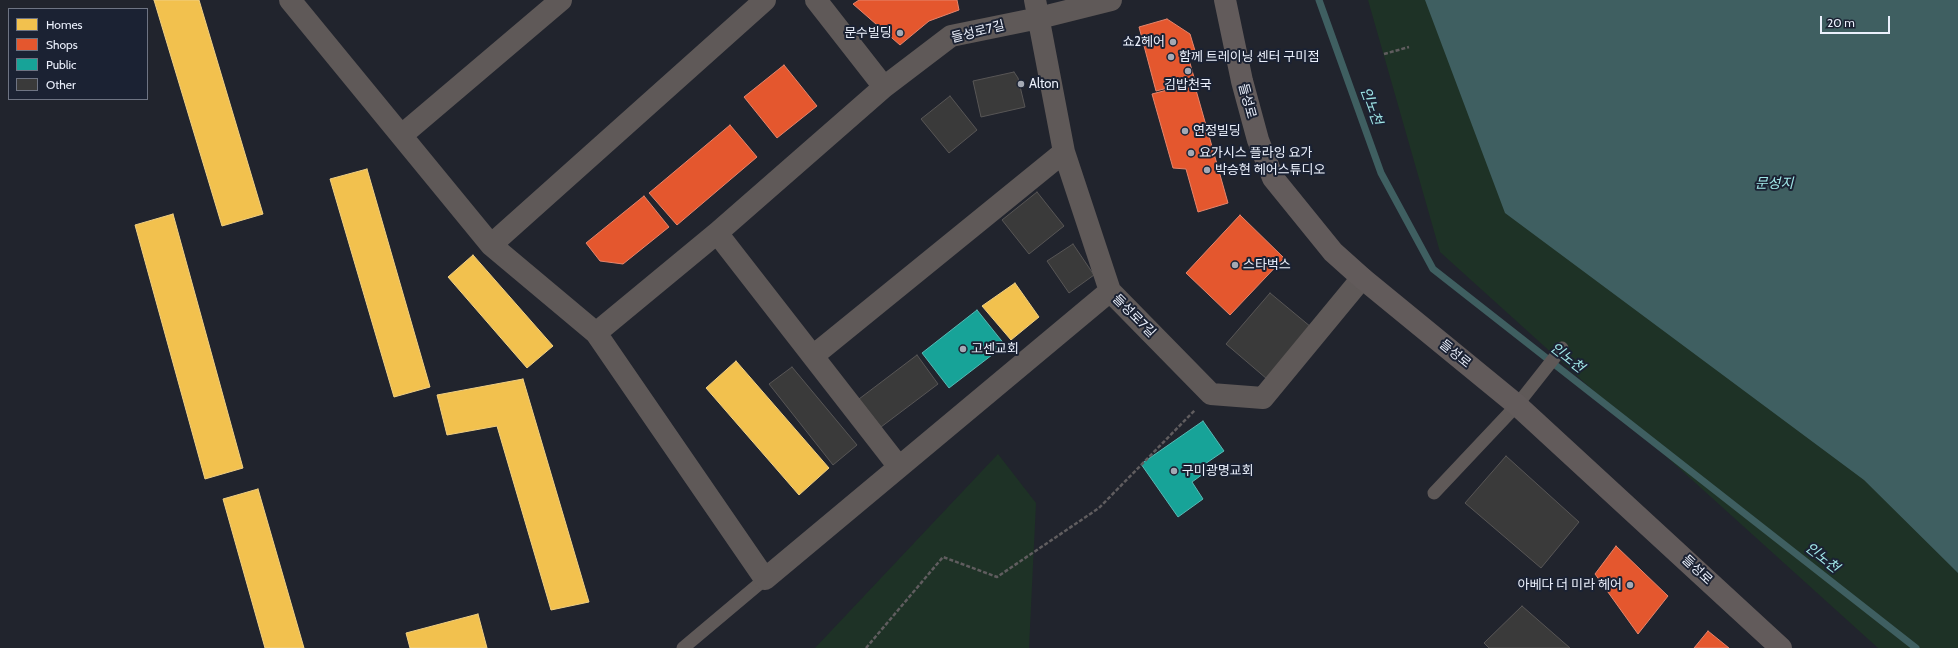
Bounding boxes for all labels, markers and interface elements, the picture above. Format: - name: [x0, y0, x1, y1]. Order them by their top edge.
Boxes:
- legend: [8, 8, 148, 100]
- scale bar: [1822, 8, 1892, 34]
- text: 20 m: [1827, 15, 1855, 30]
- text: Homes: [46, 17, 83, 32]
- street label: 들성로7길: [950, 18, 1006, 46]
- place label: 문수빌딩: [844, 25, 892, 41]
- marker: 문수빌딩: [895, 28, 905, 38]
- place label: 쇼2헤어: [1122, 34, 1165, 50]
- text: Shops: [46, 37, 78, 52]
- marker: 쇼2헤어: [1168, 37, 1178, 47]
- place label: 함께 트레이닝 센터 구미점: [1179, 49, 1319, 65]
- marker: 함께 트레이닝 센터 구미점: [1166, 52, 1176, 62]
- text: Public: [46, 57, 77, 72]
- marker: 김밥천국: [1183, 66, 1193, 76]
- place label: Alton: [1029, 76, 1059, 92]
- text: Other: [46, 77, 76, 92]
- place label: 김밥천국: [1164, 77, 1212, 93]
- marker: Alton: [1016, 79, 1026, 89]
- street label: 들성로: [1235, 82, 1259, 120]
- water label: 인노천: [1356, 85, 1386, 127]
- place label: 연정빌딩: [1193, 123, 1241, 139]
- marker: 연정빌딩: [1180, 126, 1190, 136]
- place label: 요가시스 플라잉 요가: [1199, 145, 1312, 161]
- marker: 요가시스 플라잉 요가: [1186, 148, 1196, 158]
- place label: 박승현 헤어스튜디오: [1215, 162, 1326, 178]
- marker: 박승현 헤어스튜디오: [1202, 165, 1212, 175]
- water label: 문성지: [1755, 176, 1793, 192]
- place label: 스타벅스: [1243, 257, 1291, 273]
- marker: 스타벅스: [1230, 260, 1240, 270]
- street label: 들성로7길: [1109, 291, 1159, 341]
- street label: 들성로: [1436, 337, 1474, 371]
- water label: 인노천: [1547, 339, 1587, 377]
- place label: 고센교회: [971, 341, 1019, 357]
- marker: 고센교회: [958, 344, 968, 354]
- place label: 구미광명교회: [1182, 463, 1254, 479]
- marker: 구미광명교회: [1169, 466, 1179, 476]
- water label: 인노천: [1802, 539, 1842, 577]
- street label: 들성로: [1679, 552, 1715, 588]
- place label: 아베다 더 미라 헤어: [1518, 577, 1622, 593]
- marker: 아베다 더 미라 헤어: [1625, 580, 1635, 590]

